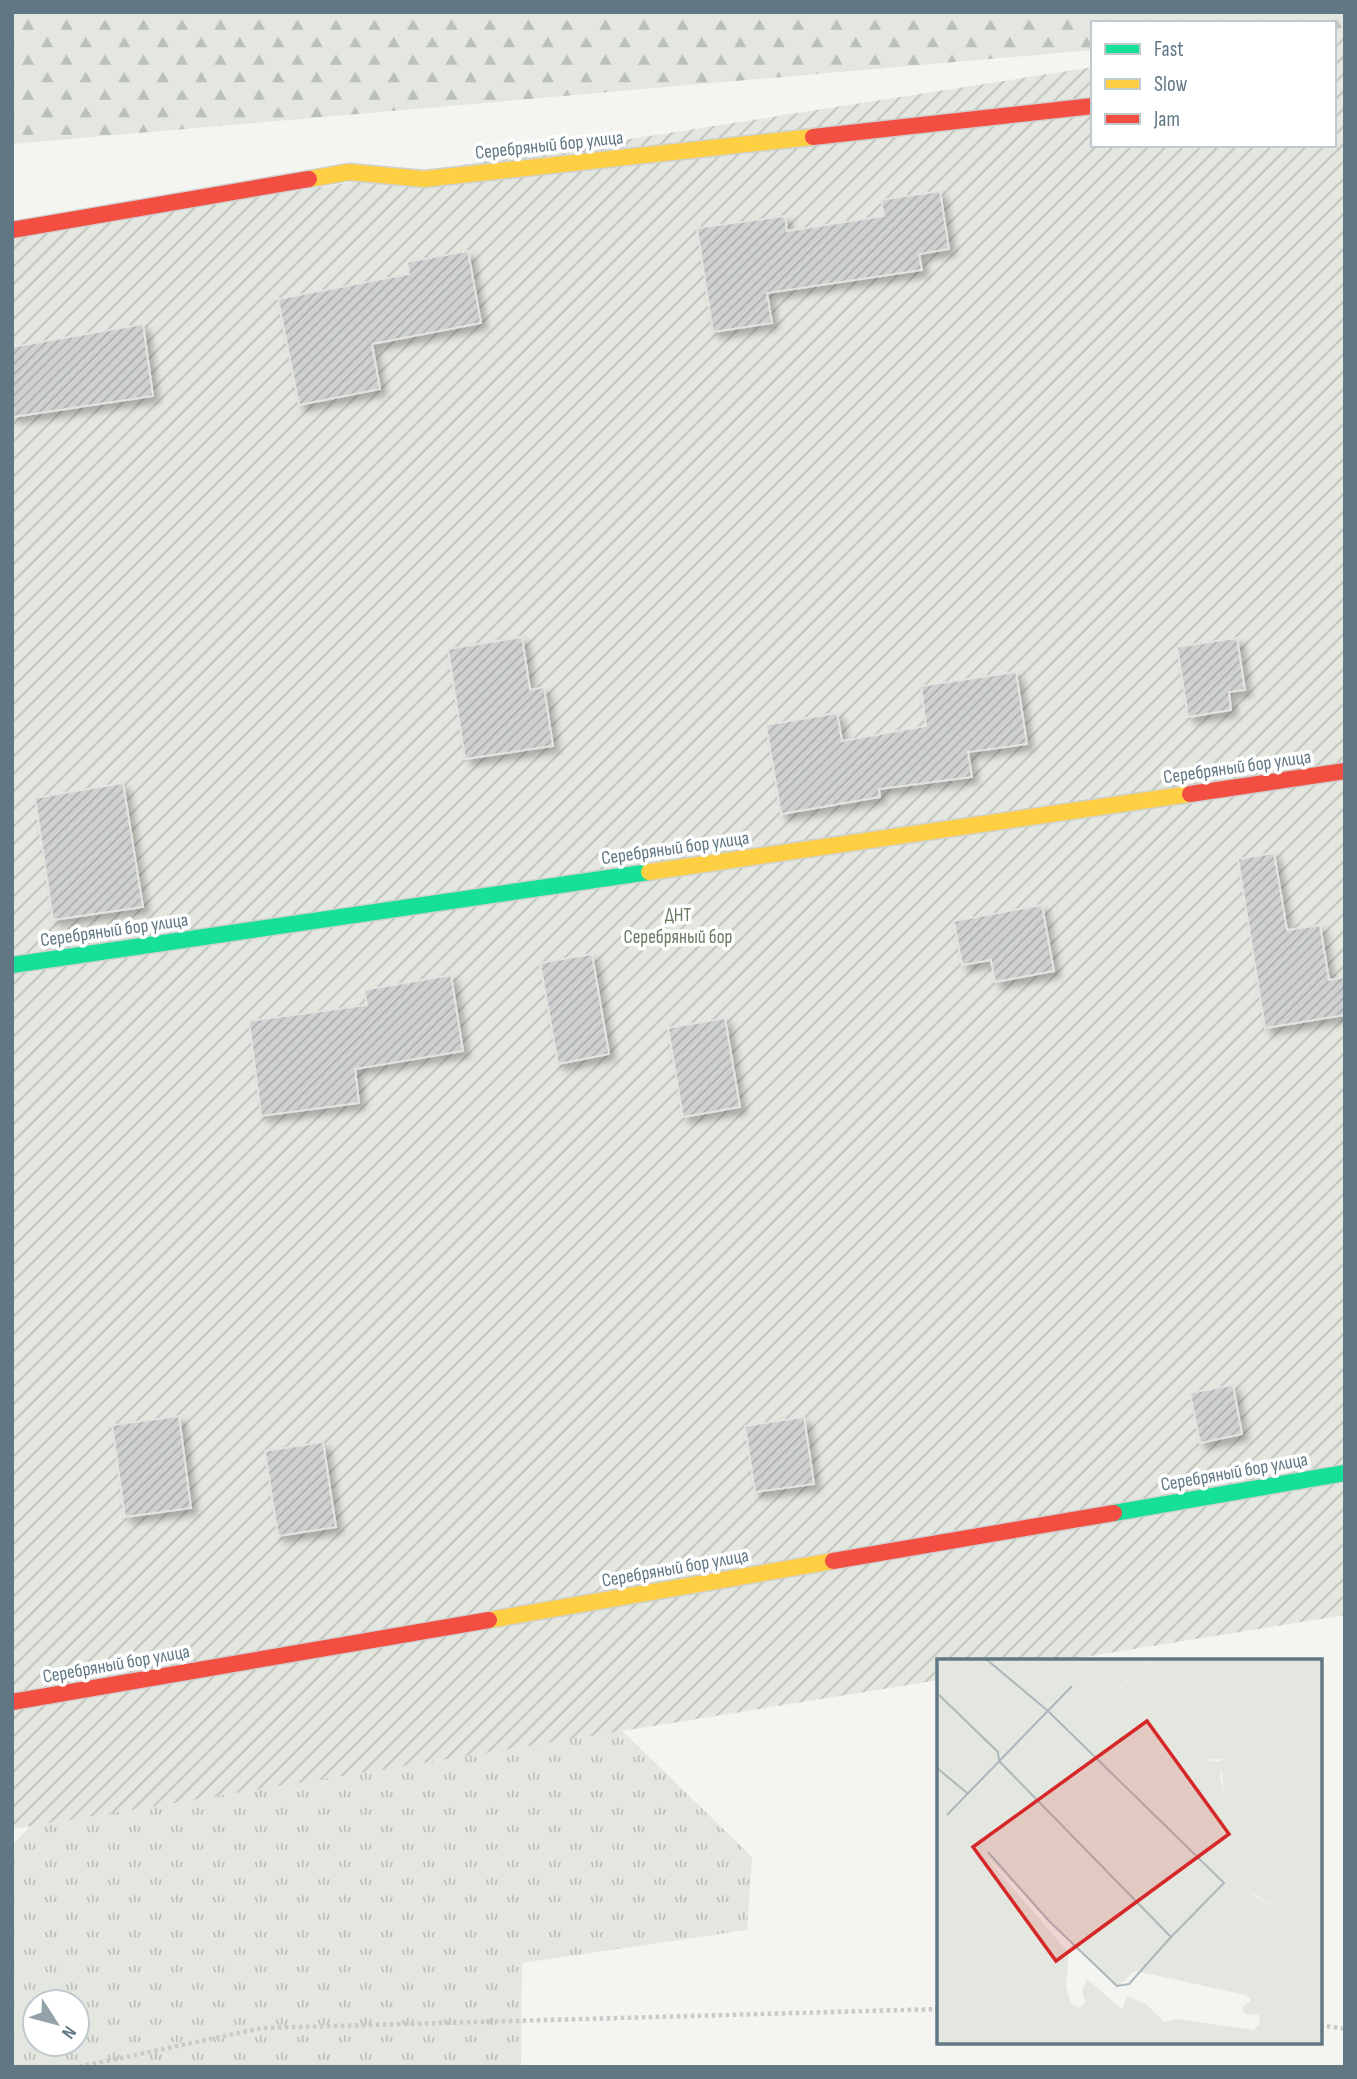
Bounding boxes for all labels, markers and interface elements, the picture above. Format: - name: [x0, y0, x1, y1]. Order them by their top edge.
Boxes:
- legend: [1091, 21, 1336, 147]
- text: Fast: [1154, 37, 1184, 62]
- text: Slow: [1154, 72, 1188, 97]
- text: Jam: [1153, 107, 1180, 132]
- street label: Серебряный бор улица: [474, 126, 624, 165]
- street label: Серебряный бор улица: [1162, 746, 1313, 789]
- street label: Серебряный бор улица: [600, 827, 751, 870]
- park label: ДНТ Серебряный бор: [624, 904, 732, 949]
- street label: Серебряный бор улица: [39, 909, 190, 952]
- street label: Серебряный бор улица: [1159, 1448, 1310, 1497]
- street label: Серебряный бор улица: [600, 1544, 751, 1593]
- street label: Серебряный бор улица: [41, 1640, 192, 1689]
- inset map: [937, 1659, 1322, 2044]
- north arrow: [21, 1988, 91, 2058]
- text: N: [56, 2021, 81, 2043]

